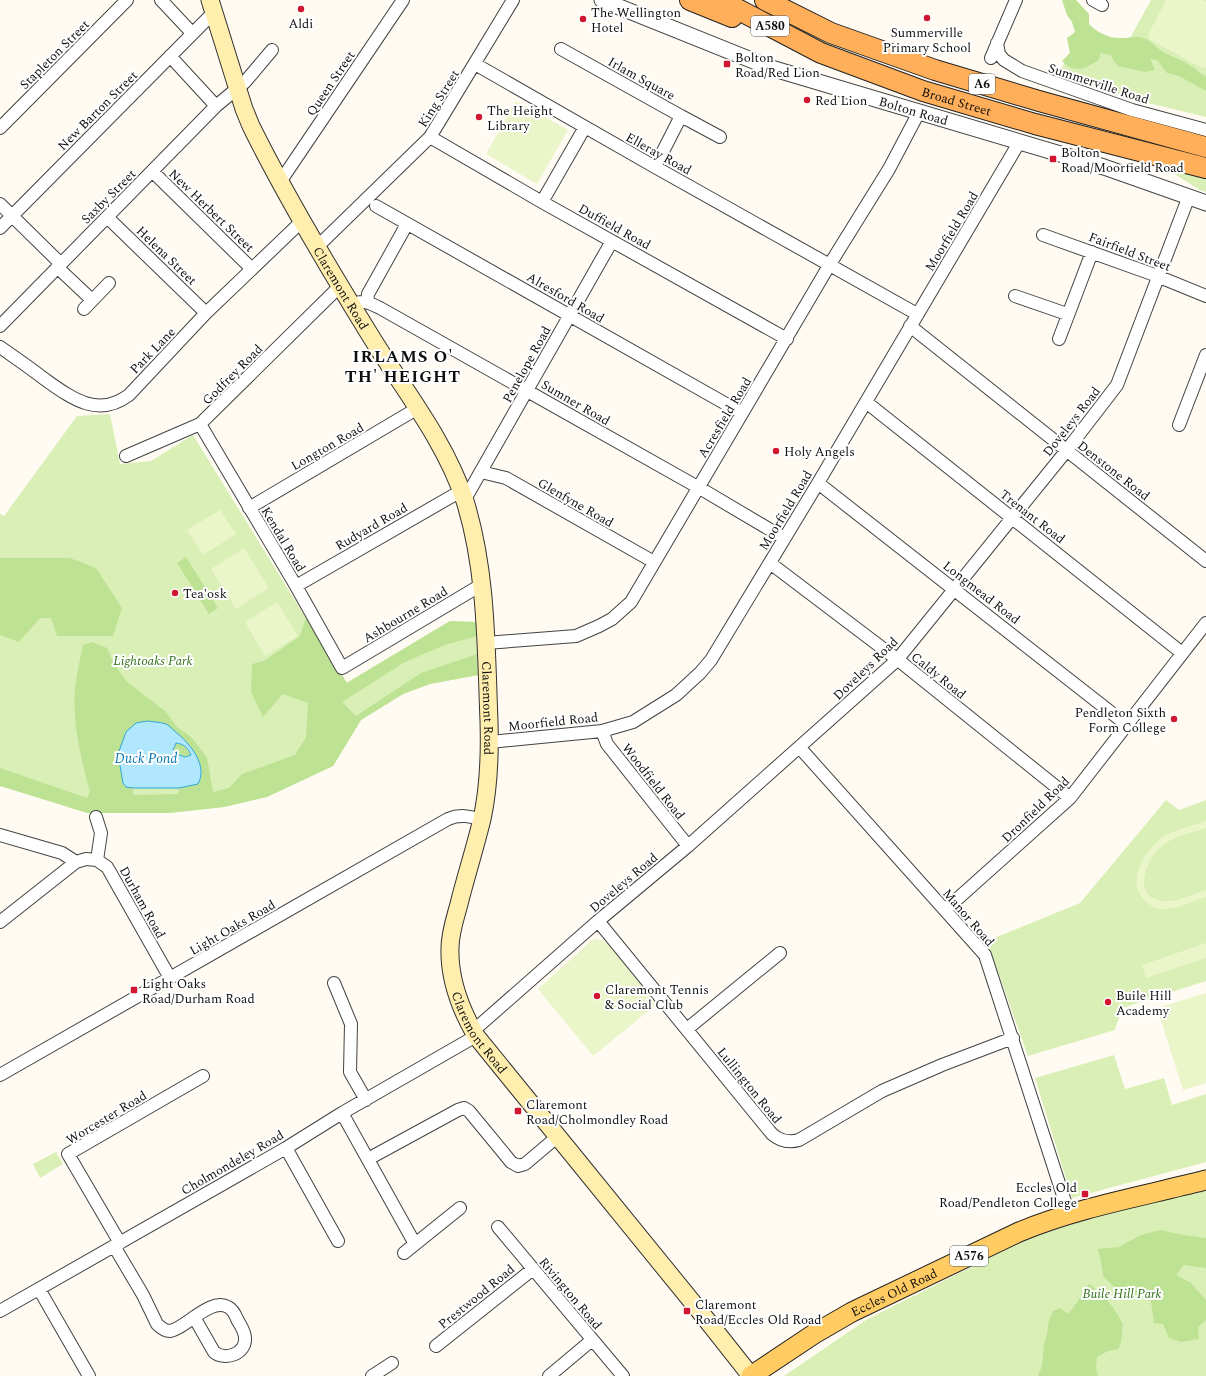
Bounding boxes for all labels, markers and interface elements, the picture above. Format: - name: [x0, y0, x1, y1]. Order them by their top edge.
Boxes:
- place label: The Wellington Hotel: [591, 3, 682, 38]
- marker: Aldi: [296, 4, 306, 14]
- marker: Summerville Primary School: [922, 13, 932, 23]
- place label: Aldi: [289, 14, 313, 34]
- marker: The Wellington Hotel: [578, 14, 588, 24]
- street label: Stapleton Street: [15, 15, 95, 94]
- road number: A580: [751, 16, 789, 36]
- place label: Summerville Primary School: [883, 23, 971, 58]
- street label: Queen Street: [301, 46, 360, 120]
- place label: Bolton Road/Red Lion: [735, 48, 820, 83]
- street label: Irlam Square: [604, 52, 679, 106]
- street label: Summerville Road: [1046, 58, 1152, 110]
- marker: Bolton Road/Red Lion: [722, 59, 732, 69]
- street label: King Street: [413, 65, 465, 131]
- street label: New Barton Street: [53, 66, 143, 155]
- road number: A6: [969, 74, 995, 94]
- street label: Broad Street: [919, 82, 994, 122]
- place label: Red Lion: [815, 91, 868, 111]
- street label: Bolton Road: [876, 92, 950, 131]
- marker: Red Lion: [802, 95, 812, 105]
- place label: The Height Library: [487, 101, 553, 136]
- marker: The Height Library: [474, 112, 484, 122]
- street label: Elleray Road: [622, 127, 695, 180]
- place label: Bolton Road/Moorfield Road: [1061, 143, 1184, 178]
- marker: Bolton Road/Moorfield Road: [1048, 154, 1058, 164]
- street label: Saxby Street: [77, 164, 141, 229]
- street label: New Herbert Street: [164, 164, 259, 257]
- street label: Moorfield Road: [920, 188, 984, 275]
- street label: Duffield Road: [575, 199, 654, 255]
- street label: Helena Street: [131, 221, 202, 290]
- street label: Fairfield Street: [1086, 227, 1174, 277]
- street label: Claremont Road: [308, 243, 373, 334]
- street label: Alresford Road: [523, 267, 608, 328]
- street label: Penelope Road: [497, 322, 556, 407]
- street label: Park Lane: [125, 323, 180, 379]
- street label: Godfrey Road: [198, 340, 268, 410]
- district label: IRLAMS O' TH' HEIGHT: [345, 344, 461, 390]
- street label: Acresfield Road: [693, 373, 757, 462]
- street label: Sumner Road: [537, 375, 614, 431]
- street label: Doveleys Road: [1038, 382, 1106, 461]
- street label: Longton Road: [287, 418, 368, 476]
- street label: Denstone Road: [1073, 436, 1154, 506]
- place label: Holy Angels: [784, 442, 855, 462]
- marker: Holy Angels: [771, 446, 781, 456]
- street label: Moorfield Road: [754, 467, 818, 554]
- street label: Glenfyne Road: [534, 473, 617, 533]
- street label: Trenant Road: [995, 485, 1069, 549]
- street label: Rudyard Road: [332, 498, 411, 556]
- street label: Kendal Road: [256, 503, 310, 576]
- street label: Longmead Road: [938, 556, 1024, 629]
- street label: Ashbourne Road: [359, 582, 452, 648]
- place label: Tea'osk: [183, 584, 227, 604]
- marker: Tea'osk: [170, 588, 180, 598]
- street label: Doveleys Road: [828, 632, 903, 705]
- street label: Caldy Road: [907, 647, 970, 704]
- park label: Lightoaks Park: [113, 651, 193, 671]
- street label: Claremont Road: [476, 661, 498, 755]
- place label: Pendleton Sixth Form College: [1075, 703, 1166, 738]
- street label: Moorfield Road: [507, 707, 599, 737]
- marker: Pendleton Sixth Form College: [1169, 714, 1179, 724]
- street label: Woodfield Road: [617, 739, 690, 824]
- water label: Duck Pond: [114, 748, 178, 769]
- street label: Dronfield Road: [997, 772, 1074, 848]
- street label: Doveleys Road: [585, 848, 662, 917]
- street label: Durham Road: [114, 863, 170, 942]
- street label: Manor Road: [937, 884, 999, 951]
- street label: Light Oaks Road: [186, 895, 279, 961]
- place label: Light Oaks Road/Durham Road: [142, 974, 255, 1009]
- place label: Claremont Tennis & Social Club: [605, 980, 709, 1015]
- marker: Light Oaks Road/Durham Road: [129, 985, 139, 995]
- place label: Buile Hill Academy: [1116, 986, 1172, 1021]
- street label: Claremont Road: [446, 989, 512, 1078]
- marker: Claremont Tennis & Social Club: [592, 991, 602, 1001]
- marker: Buile Hill Academy: [1103, 997, 1113, 1007]
- street label: Lullington Road: [712, 1043, 786, 1128]
- street label: Worcester Road: [62, 1086, 151, 1150]
- place label: Claremont Road/Cholmondley Road: [526, 1095, 668, 1130]
- marker: Claremont Road/Cholmondley Road: [513, 1106, 523, 1116]
- street label: Cholmondeley Road: [177, 1125, 288, 1201]
- place label: Eccles Old Road/Pendleton College: [939, 1178, 1077, 1213]
- marker: Eccles Old Road/Pendleton College: [1080, 1189, 1090, 1199]
- road number: A576: [950, 1246, 988, 1266]
- street label: Rivington Road: [534, 1253, 607, 1334]
- street label: Prestwood Road: [434, 1260, 519, 1334]
- street label: Eccles Old Road: [847, 1264, 941, 1322]
- park label: Buile Hill Park: [1082, 1284, 1162, 1304]
- place label: Claremont Road/Eccles Old Road: [695, 1295, 822, 1330]
- marker: Claremont Road/Eccles Old Road: [682, 1306, 692, 1316]

